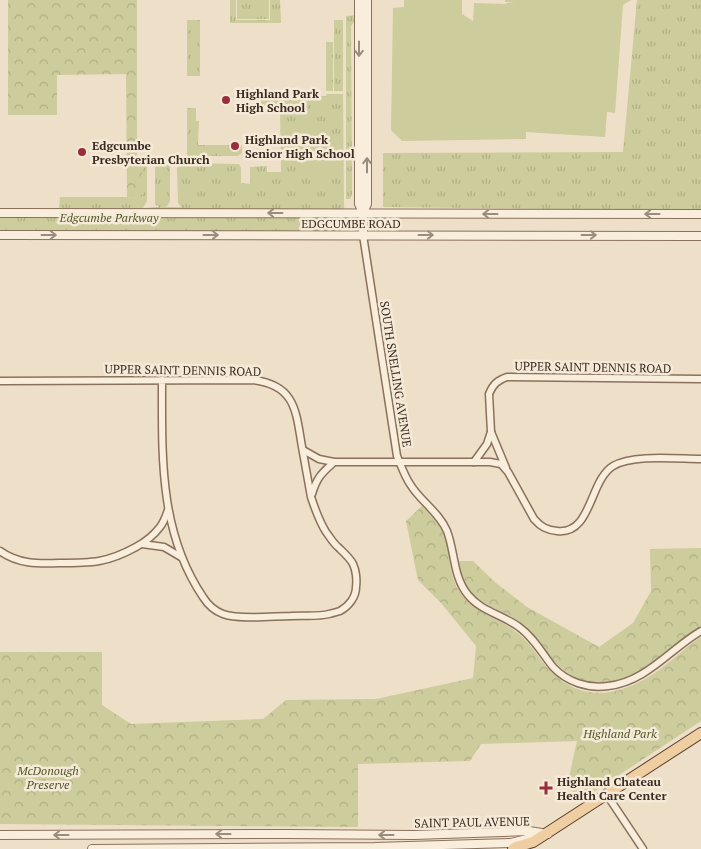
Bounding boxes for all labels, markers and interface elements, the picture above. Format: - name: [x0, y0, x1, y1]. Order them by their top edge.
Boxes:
- one-way arrow: [354, 40, 364, 56]
- place label: Highland Park High School: [236, 86, 319, 115]
- marker: Highland Park High School: [220, 94, 232, 106]
- place label: Highland Park Senior High School: [245, 132, 355, 161]
- place label: Edgcumbe Presbyterian Church: [92, 138, 210, 167]
- marker: Highland Park Senior High School: [229, 140, 241, 152]
- marker: Edgcumbe Presbyterian Church: [76, 146, 88, 158]
- one-way arrow: [362, 157, 372, 174]
- one-way arrow: [267, 208, 284, 218]
- one-way arrow: [482, 209, 498, 219]
- one-way arrow: [645, 209, 661, 219]
- park label: Edgcumbe Parkway: [59, 210, 159, 225]
- street label: EDGCUMBE ROAD: [301, 216, 401, 231]
- one-way arrow: [40, 230, 56, 240]
- one-way arrow: [202, 230, 219, 240]
- one-way arrow: [418, 230, 434, 240]
- one-way arrow: [580, 230, 596, 240]
- street label: SOUTH SNELLING AVENUE: [377, 300, 415, 448]
- street label: UPPER SAINT DENNIS ROAD: [515, 358, 671, 376]
- street label: UPPER SAINT DENNIS ROAD: [105, 361, 261, 379]
- park label: Highland Park: [582, 726, 657, 741]
- park label: McDonough Preserve: [16, 763, 79, 792]
- place label: Highland Chateau Health Care Center: [557, 774, 667, 803]
- marker: Highland Chateau Health Care Center: [539, 781, 553, 795]
- street label: SAINT PAUL AVENUE: [414, 813, 530, 831]
- one-way arrow: [215, 829, 232, 839]
- one-way arrow: [53, 830, 69, 840]
- one-way arrow: [378, 830, 394, 840]

